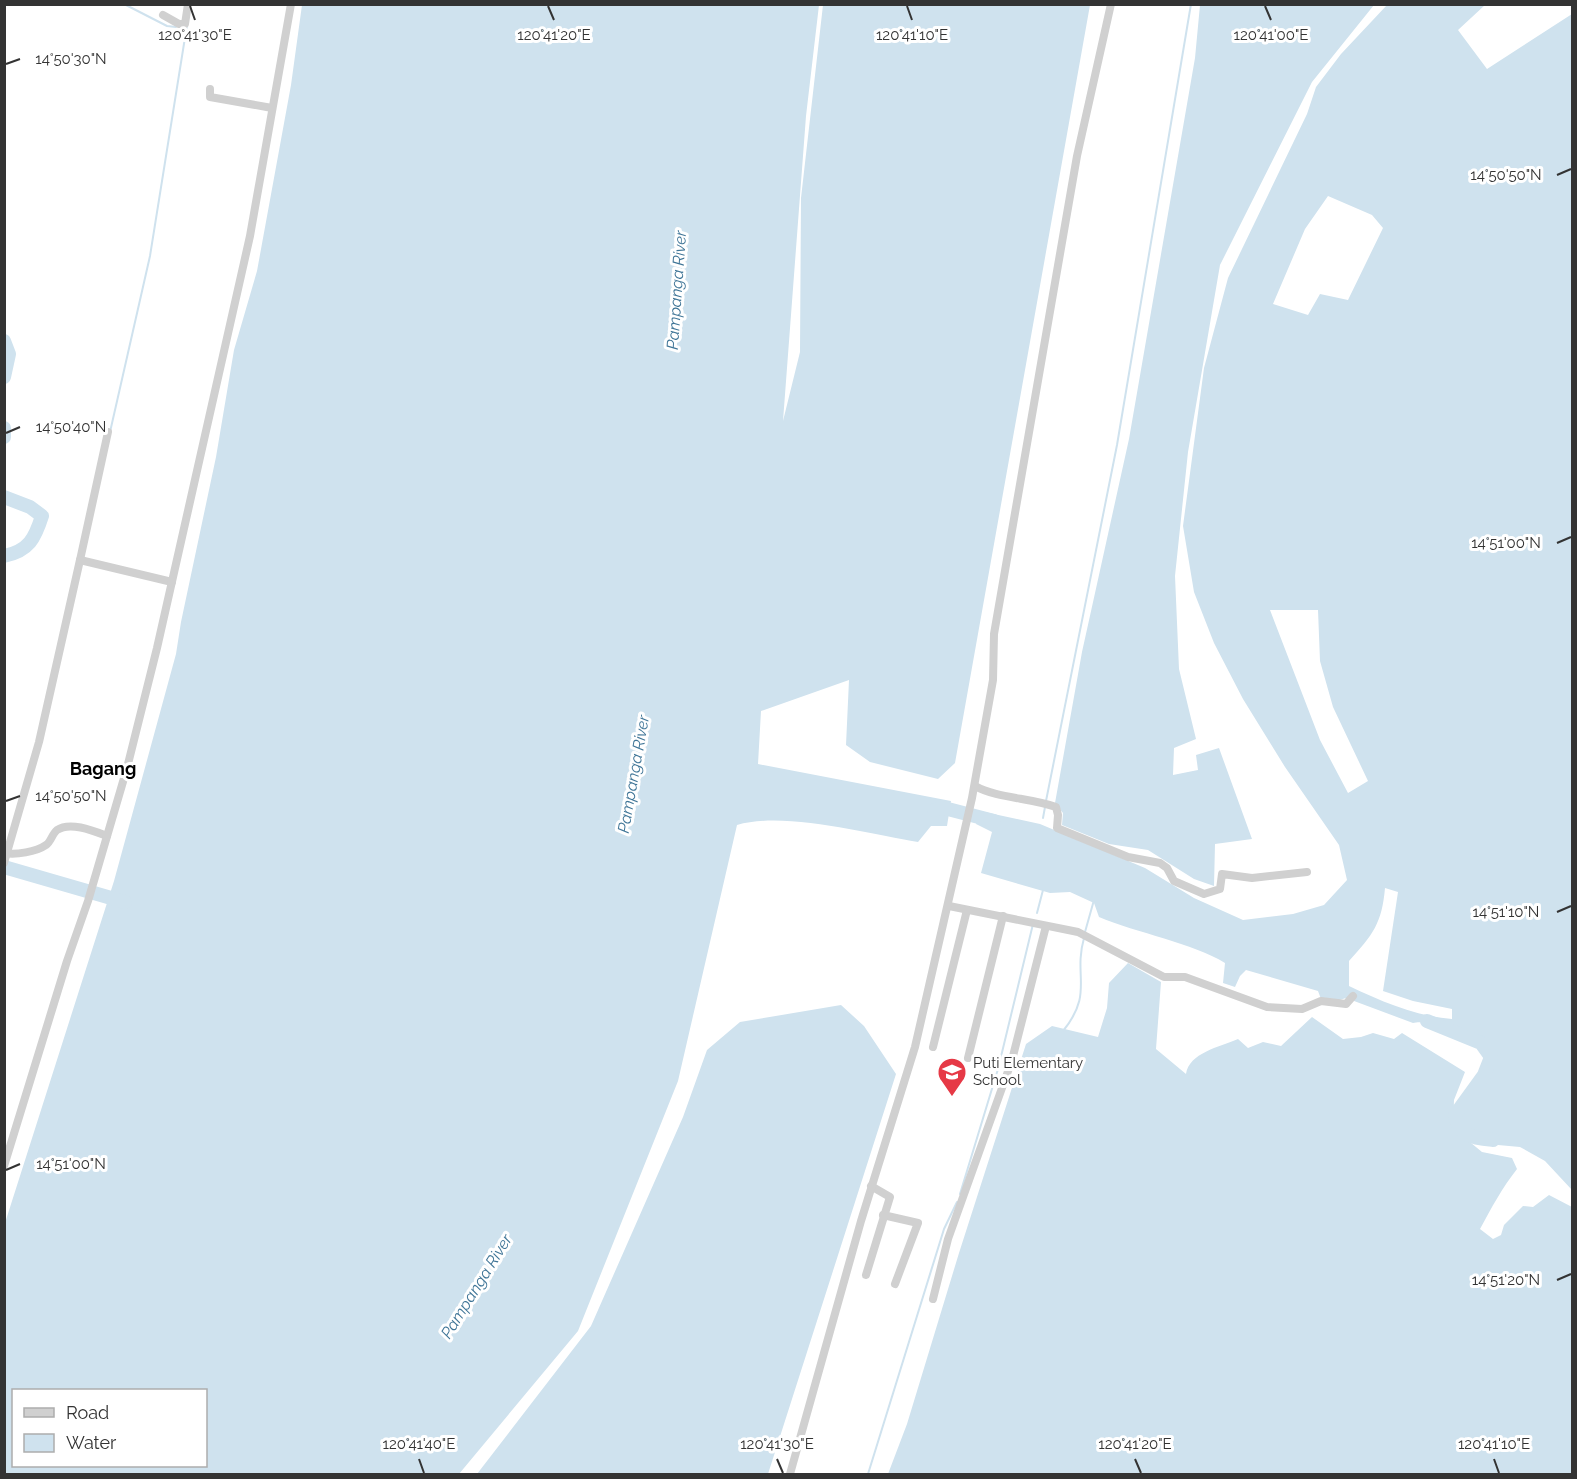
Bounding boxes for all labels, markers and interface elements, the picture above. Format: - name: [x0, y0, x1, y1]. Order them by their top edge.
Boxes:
- text: 120°41'30"E: [158, 26, 232, 44]
- text: 120°41'20"E: [517, 26, 591, 44]
- text: 120°41'10"E: [876, 26, 948, 44]
- text: 120°41'00"E: [1234, 26, 1308, 44]
- text: 14°50'30"N: [35, 50, 107, 68]
- text: 14°50'50"N: [1470, 166, 1542, 184]
- water label: Pampanga River: [663, 229, 690, 350]
- text: 14°50'40"N: [36, 418, 106, 436]
- text: 14°51'00"N: [1471, 534, 1541, 552]
- water label: Pampanga River: [614, 713, 653, 834]
- district label: Bagang: [70, 758, 136, 779]
- text: 14°50'50"N: [35, 787, 107, 805]
- text: 14°51'10"N: [1473, 903, 1539, 921]
- place label: Puti Elementary School: [973, 1054, 1083, 1089]
- school or university icon: Puti Elementary School: [936, 1056, 968, 1098]
- text: 14°51'00"N: [36, 1155, 106, 1173]
- water label: Pampanga River: [437, 1230, 516, 1342]
- text: 14°51'20"N: [1472, 1271, 1540, 1289]
- legend: [12, 1389, 207, 1467]
- text: Road: [66, 1402, 109, 1423]
- text: Water: [66, 1432, 117, 1453]
- text: 120°41'40"E: [383, 1435, 455, 1453]
- text: 120°41'30"E: [740, 1435, 814, 1453]
- text: 120°41'20"E: [1098, 1435, 1172, 1453]
- text: 120°41'10"E: [1458, 1435, 1530, 1453]

